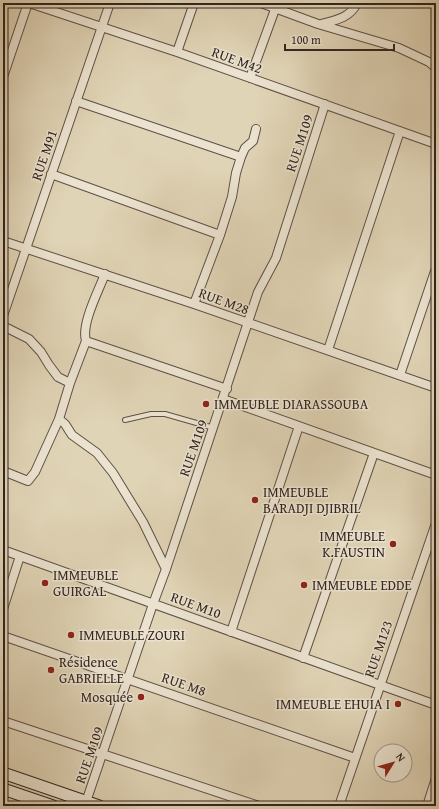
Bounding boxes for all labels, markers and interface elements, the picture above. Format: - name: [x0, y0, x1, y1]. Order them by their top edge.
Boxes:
- scale bar: [285, 26, 394, 52]
- text: 100 m: [291, 31, 321, 48]
- street label: RUE M42: [209, 42, 265, 78]
- street label: RUE M109: [280, 112, 318, 174]
- street label: RUE M91: [26, 127, 62, 183]
- street label: RUE M28: [196, 283, 252, 319]
- place label: IMMEUBLE DIARASSOUBA: [214, 394, 369, 414]
- marker: IMMEUBLE DIARASSOUBA: [201, 399, 211, 409]
- street label: RUE M109: [174, 417, 212, 479]
- place label: IMMEUBLE BARADJI DJIBRIL: [263, 482, 361, 518]
- marker: IMMEUBLE BARADJI DJIBRIL: [250, 495, 260, 505]
- place label: IMMEUBLE K.FAUSTIN: [320, 526, 385, 562]
- marker: IMMEUBLE K.FAUSTIN: [388, 539, 398, 549]
- place label: IMMEUBLE GUIRGAL: [53, 565, 118, 601]
- place label: IMMEUBLE EDDE: [312, 575, 412, 595]
- marker: IMMEUBLE GUIRGAL: [40, 578, 50, 588]
- marker: IMMEUBLE EDDE: [299, 580, 309, 590]
- street label: RUE M10: [168, 587, 224, 623]
- street label: RUE M123: [359, 618, 397, 680]
- place label: IMMEUBLE ZOURI: [79, 625, 185, 645]
- marker: IMMEUBLE ZOURI: [66, 630, 76, 640]
- place label: Résidence GABRIELLE: [59, 652, 124, 688]
- marker: Résidence GABRIELLE: [46, 665, 56, 675]
- street label: RUE M8: [159, 667, 209, 701]
- place label: Mosquée: [81, 687, 133, 707]
- marker: Mosquée: [136, 692, 146, 702]
- place label: IMMEUBLE EHUIA I: [276, 694, 390, 714]
- marker: IMMEUBLE EHUIA I: [393, 699, 403, 709]
- street label: RUE M109: [70, 724, 108, 786]
- north arrow: [373, 743, 413, 783]
- text: N: [392, 749, 410, 765]

